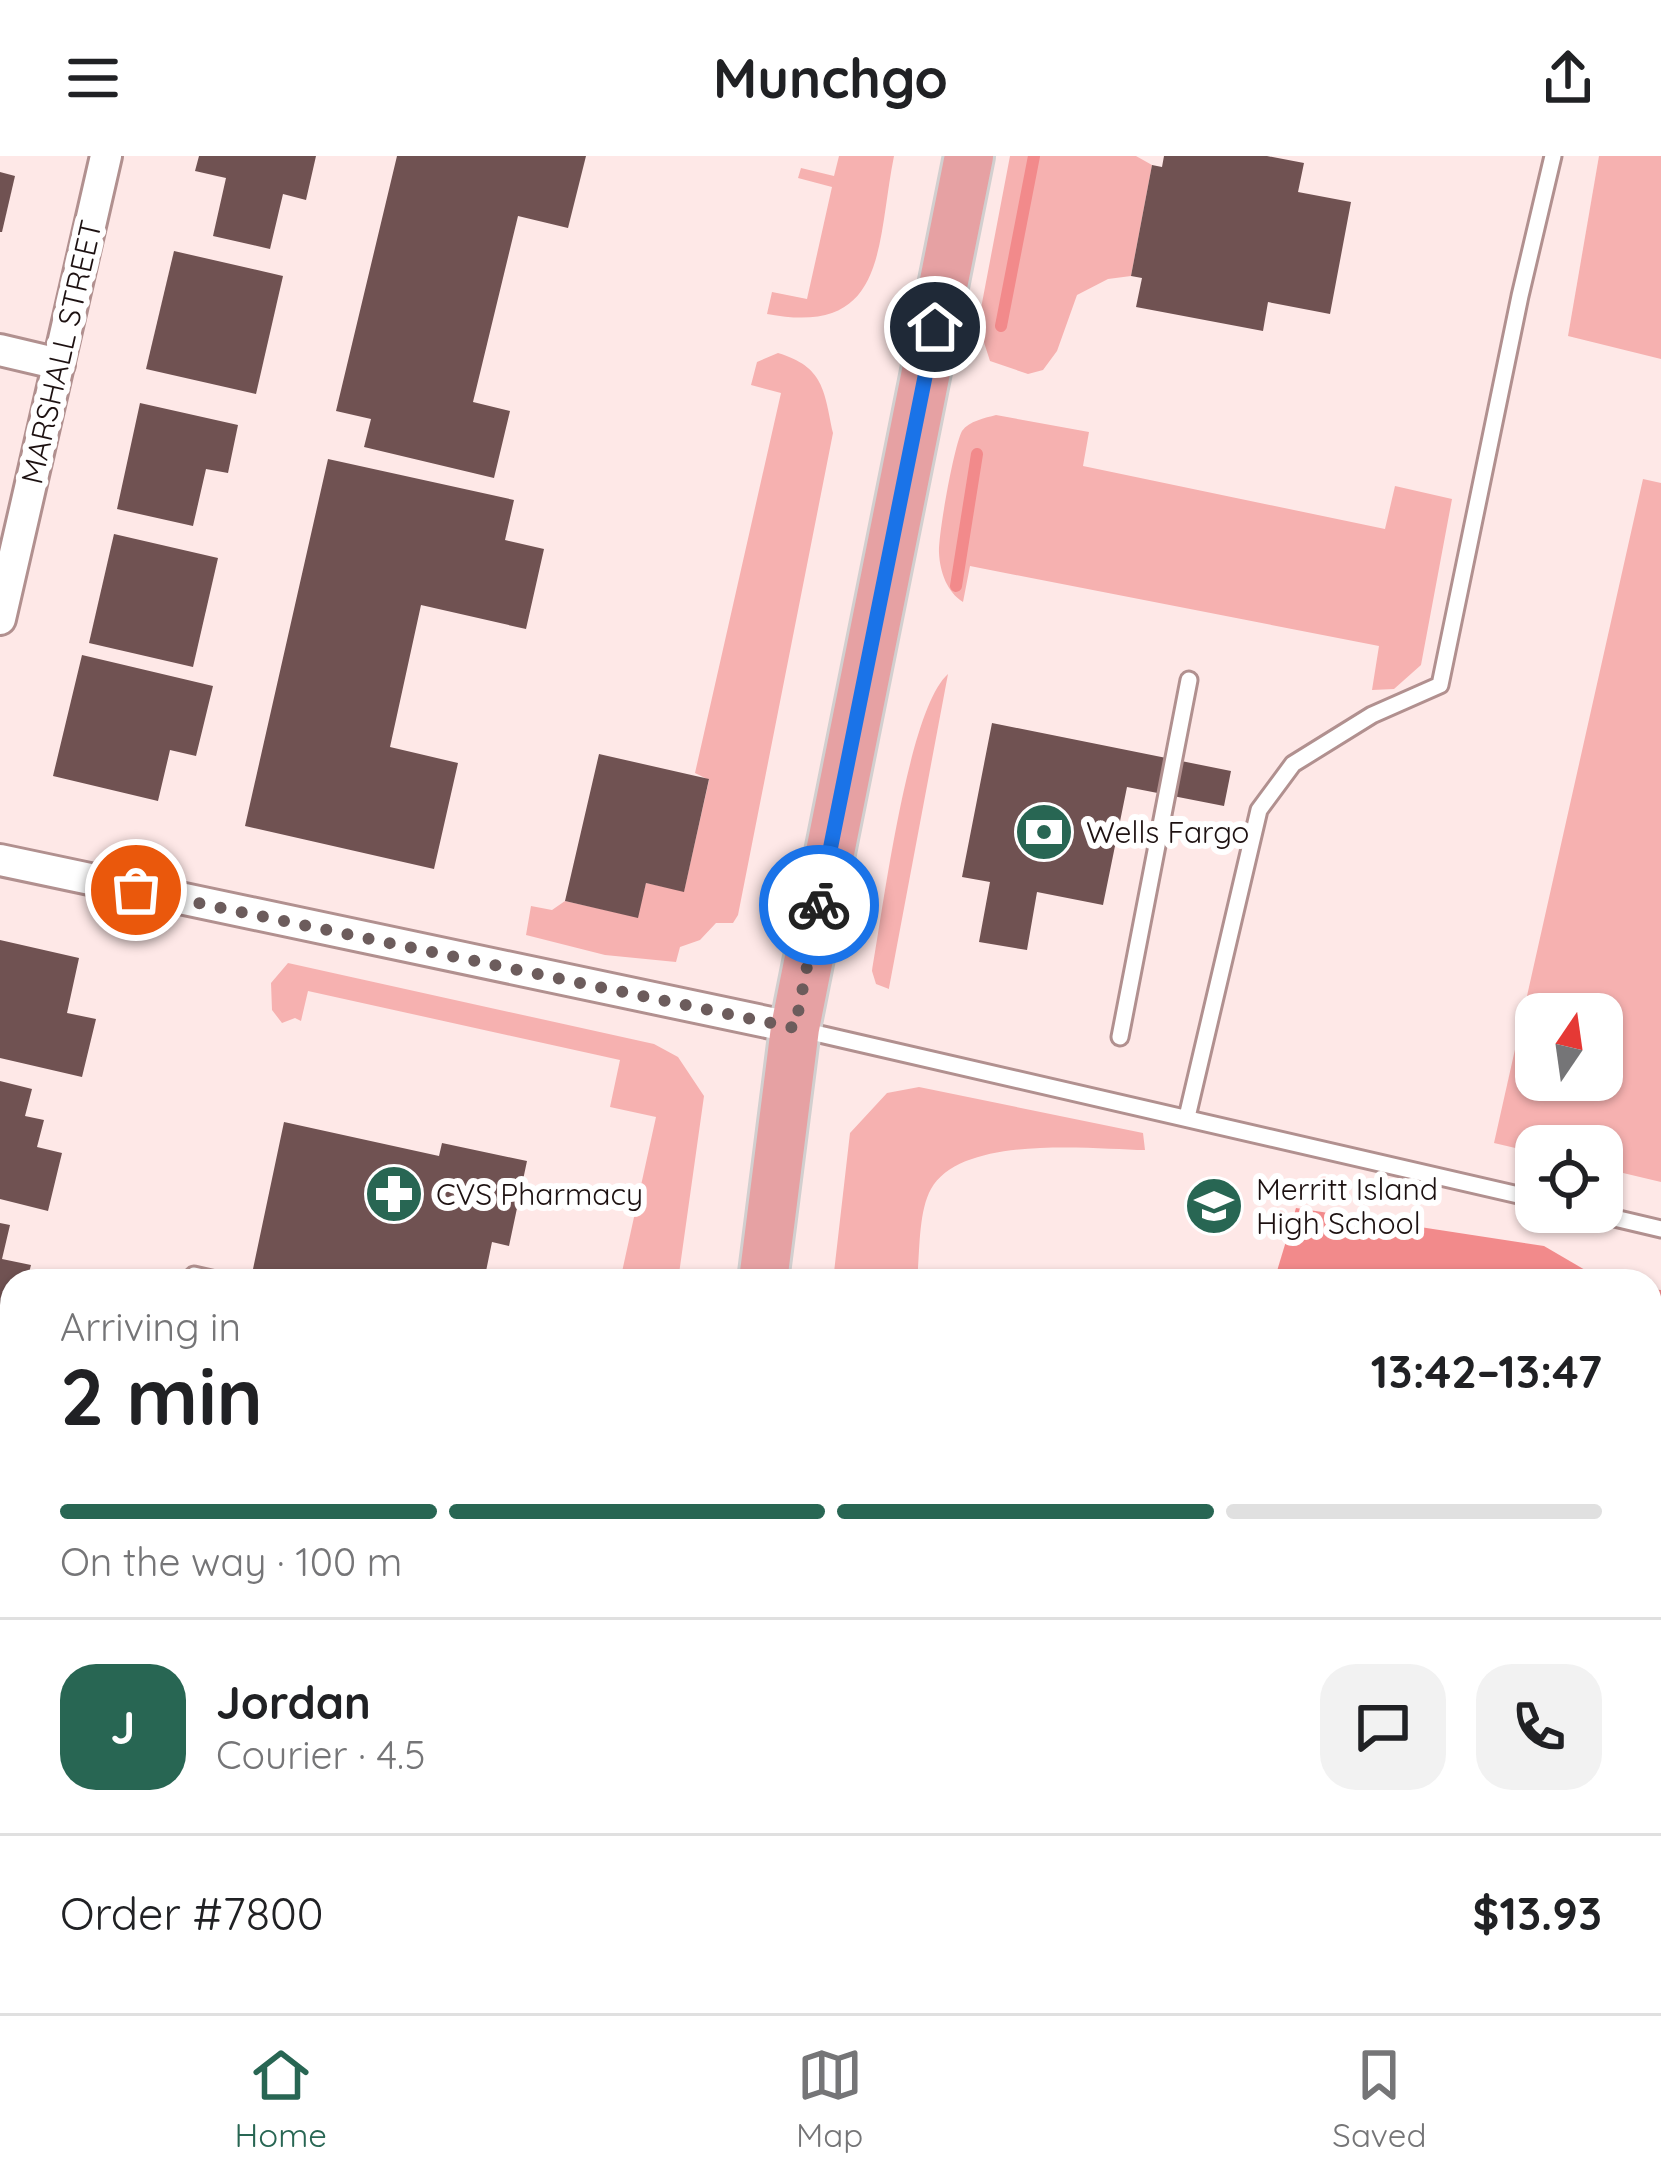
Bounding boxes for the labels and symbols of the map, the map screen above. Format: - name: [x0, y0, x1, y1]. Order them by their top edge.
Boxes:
- street label: MARSHALL STREET: [12, 216, 110, 488]
- pin: [884, 276, 986, 378]
- bank icon: Wells Fargo: [1013, 801, 1075, 863]
- place label: Wells Fargo: [1086, 813, 1249, 851]
- pin: [85, 839, 187, 941]
- courier: [759, 845, 879, 965]
- north arrow: [1515, 993, 1623, 1101]
- pharmacy icon: CVS Pharmacy: [363, 1163, 425, 1225]
- place label: Merritt Island High School: [1256, 1170, 1438, 1242]
- place label: CVS Pharmacy: [436, 1175, 643, 1213]
- school or university icon: Merritt Island High School: [1183, 1175, 1245, 1237]

